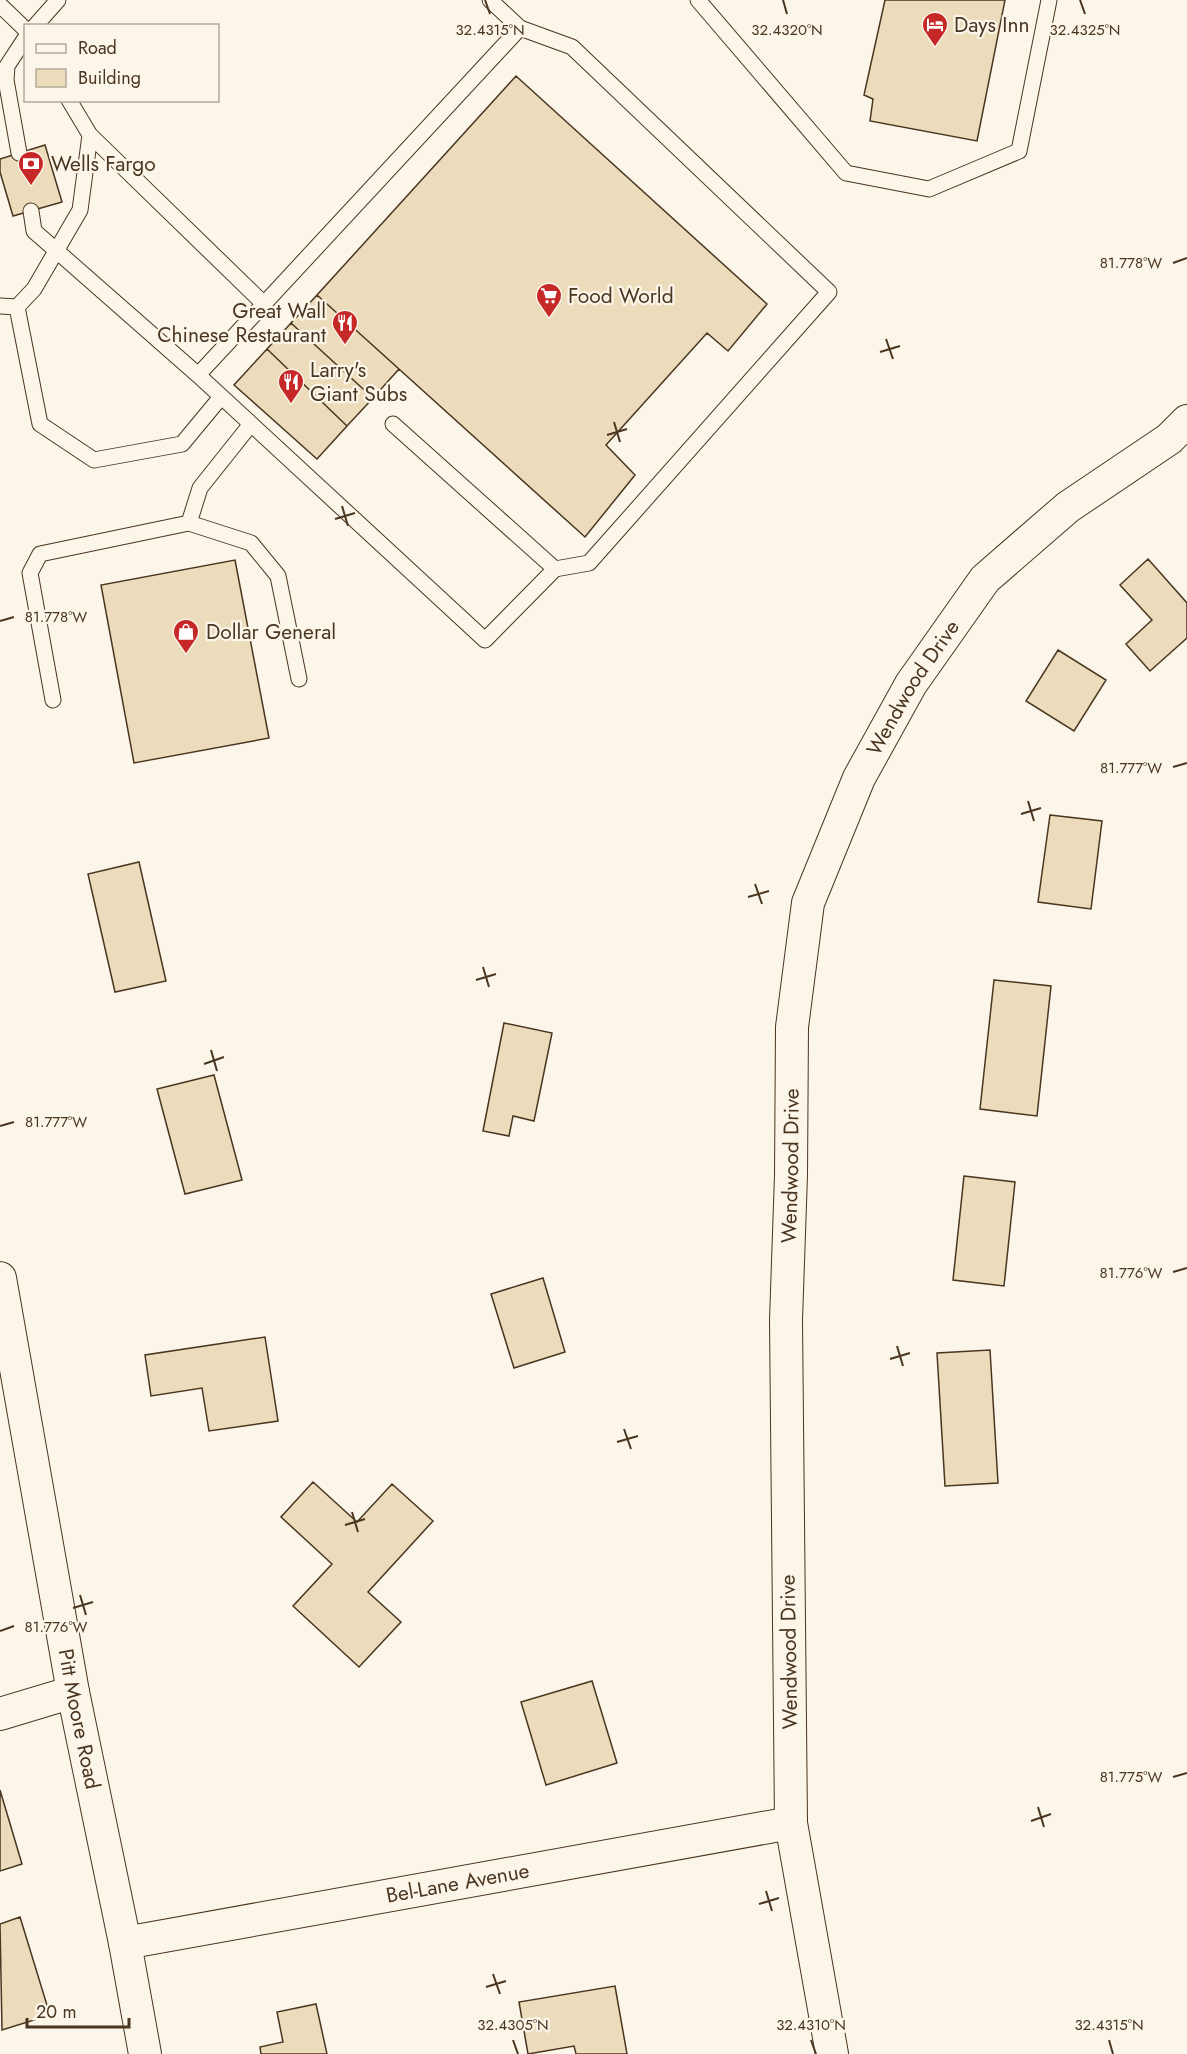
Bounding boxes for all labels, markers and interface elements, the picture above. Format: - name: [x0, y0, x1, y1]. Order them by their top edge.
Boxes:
- hotel icon: Days Inn: [920, 10, 950, 48]
- place label: Days Inn: [954, 10, 1029, 40]
- text: 32.4315°N: [455, 19, 525, 41]
- text: 32.4320°N: [751, 19, 823, 41]
- text: 32.4325°N: [1050, 19, 1120, 41]
- legend: [24, 24, 219, 102]
- text: Road: [78, 35, 117, 61]
- text: Building: [78, 65, 141, 91]
- bank icon: Wells Fargo: [16, 149, 46, 187]
- place label: Wells Fargo: [51, 149, 156, 179]
- text: 81.778°W: [1100, 252, 1162, 274]
- supermarket icon: Food World: [534, 281, 564, 319]
- place label: Food World: [568, 281, 674, 311]
- place label: Great Wall Chinese Restaurant: [157, 296, 326, 350]
- restaurant icon: Great Wall Chinese Restaurant: [330, 308, 360, 346]
- place label: Larry's Giant Subs: [310, 355, 407, 409]
- restaurant icon: Larry's Giant Subs: [276, 367, 306, 405]
- text: 81.778°W: [25, 606, 87, 628]
- street label: Wendwood Drive: [859, 614, 967, 761]
- shop icon: Dollar General: [171, 617, 201, 655]
- place label: Dollar General: [206, 617, 336, 647]
- text: 81.777°W: [1100, 757, 1162, 779]
- street label: Wendwood Drive: [774, 1088, 807, 1244]
- text: 81.777°W: [25, 1111, 87, 1133]
- text: 81.776°W: [1100, 1262, 1163, 1284]
- street label: Wendwood Drive: [773, 1574, 805, 1730]
- text: 81.776°W: [25, 1616, 88, 1638]
- street label: Pitt Moore Road: [51, 1646, 108, 1792]
- text: 81.775°W: [1100, 1766, 1162, 1788]
- street label: Bel-Lane Avenue: [384, 1855, 532, 1911]
- scale bar: [27, 1991, 129, 2029]
- text: 20 m: [36, 1999, 76, 2025]
- text: 32.4305°N: [477, 2014, 549, 2036]
- text: 32.4310°N: [776, 2014, 846, 2036]
- text: 32.4315°N: [1074, 2014, 1144, 2036]

